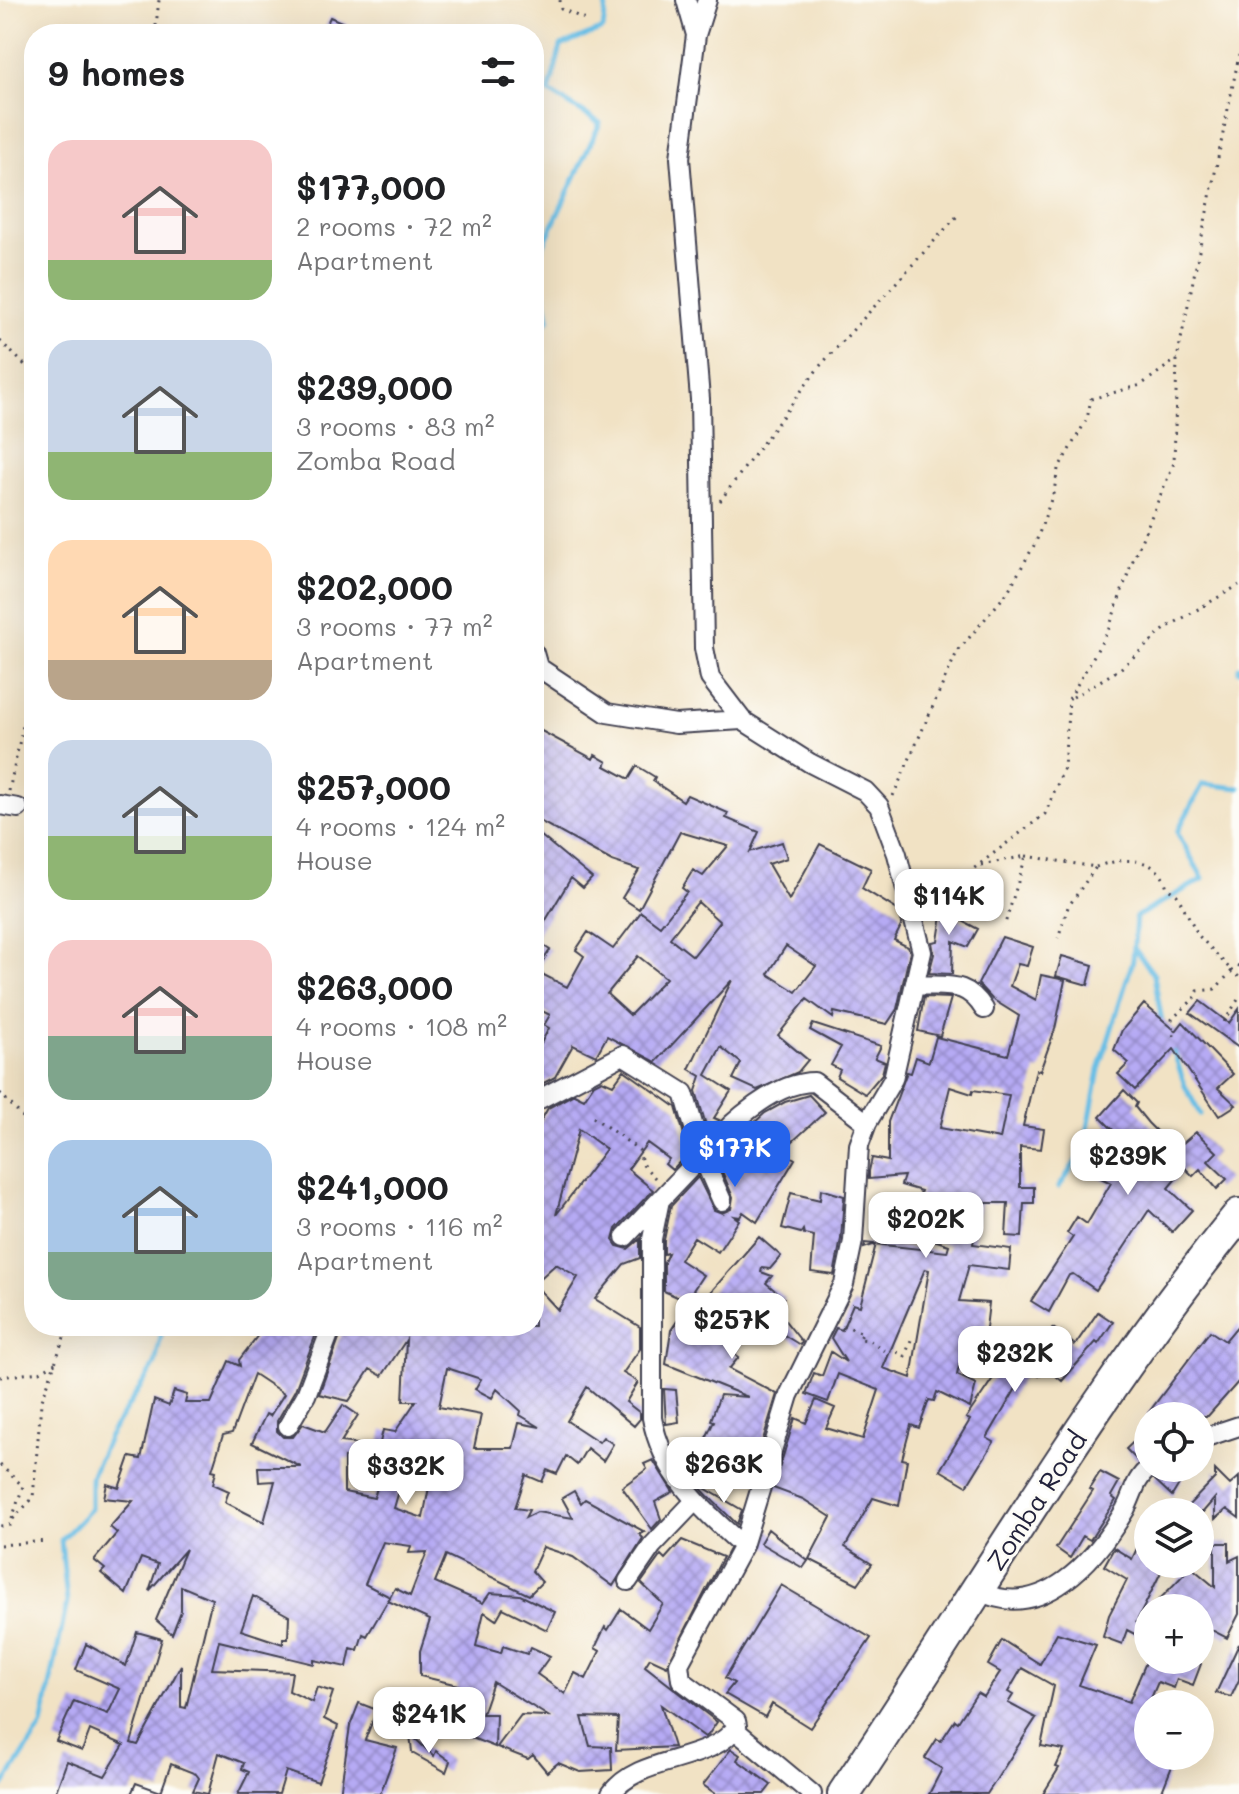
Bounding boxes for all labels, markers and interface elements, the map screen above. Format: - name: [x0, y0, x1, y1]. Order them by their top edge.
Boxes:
- text: 9 homes: [48, 50, 185, 95]
- icon: filters: [476, 50, 520, 94]
- text: $177,000: [296, 164, 446, 209]
- icon: home: [112, 172, 208, 268]
- text: 2 rooms · 72 m²: [296, 209, 492, 243]
- text: Apartment: [296, 243, 433, 277]
- text: $239,000: [296, 364, 453, 409]
- icon: home: [112, 372, 208, 468]
- text: 3 rooms · 83 m²: [296, 409, 495, 443]
- text: Zomba Road: [296, 443, 455, 477]
- text: $202,000: [296, 564, 453, 609]
- icon: home: [112, 572, 208, 668]
- text: 3 rooms · 77 m²: [296, 609, 493, 643]
- text: Apartment: [296, 643, 433, 677]
- text: $257,000: [296, 764, 451, 809]
- icon: home: [112, 772, 208, 868]
- text: 4 rooms · 124 m²: [296, 809, 505, 843]
- text: House: [296, 843, 373, 877]
- pin: $114K: [893, 869, 1005, 937]
- text: $114K: [913, 878, 985, 912]
- text: $263,000: [296, 964, 453, 1009]
- icon: home: [112, 972, 208, 1068]
- text: 4 rooms · 108 m²: [296, 1009, 507, 1043]
- text: House: [296, 1043, 373, 1077]
- pin: $177K: [679, 1121, 791, 1189]
- pin: $239K: [1072, 1129, 1184, 1197]
- text: $177K: [698, 1130, 772, 1164]
- text: $239K: [1089, 1138, 1167, 1172]
- text: $241,000: [296, 1164, 449, 1209]
- icon: home: [112, 1172, 208, 1268]
- pin: $202K: [870, 1192, 982, 1260]
- text: $202K: [887, 1201, 965, 1235]
- text: 3 rooms · 116 m²: [296, 1209, 503, 1243]
- text: Apartment: [296, 1243, 433, 1277]
- pin: $257K: [676, 1293, 788, 1361]
- text: $257K: [693, 1302, 771, 1336]
- pin: $232K: [959, 1326, 1071, 1394]
- text: $232K: [976, 1335, 1054, 1369]
- map controls: [1134, 1402, 1214, 1770]
- button: locate: [1134, 1402, 1214, 1482]
- street label: Zomba Road: [978, 1424, 1094, 1577]
- pin: $263K: [668, 1437, 780, 1505]
- pin: $332K: [350, 1439, 462, 1507]
- text: $263K: [684, 1446, 764, 1480]
- text: $332K: [367, 1448, 445, 1482]
- button: layers: [1134, 1498, 1214, 1578]
- button: +: [1134, 1594, 1214, 1674]
- pin: $241K: [373, 1687, 485, 1755]
- button: −: [1134, 1690, 1214, 1770]
- text: $241K: [391, 1696, 467, 1730]

